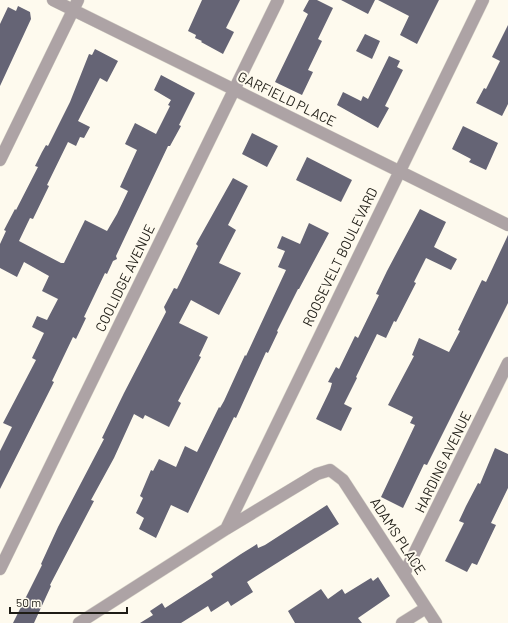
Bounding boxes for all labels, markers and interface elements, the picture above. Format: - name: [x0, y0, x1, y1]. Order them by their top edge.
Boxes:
- street label: GARFIELD PLACE: [235, 67, 339, 130]
- street label: ROOSEVELT BOULEVARD: [298, 184, 381, 329]
- street label: COOLIDGE AVENUE: [91, 221, 158, 334]
- street label: HARDING AVENUE: [411, 408, 474, 515]
- street label: ADAMS PLACE: [367, 494, 430, 577]
- scale bar: [10, 589, 127, 615]
- text: 50 m: [16, 595, 41, 609]

